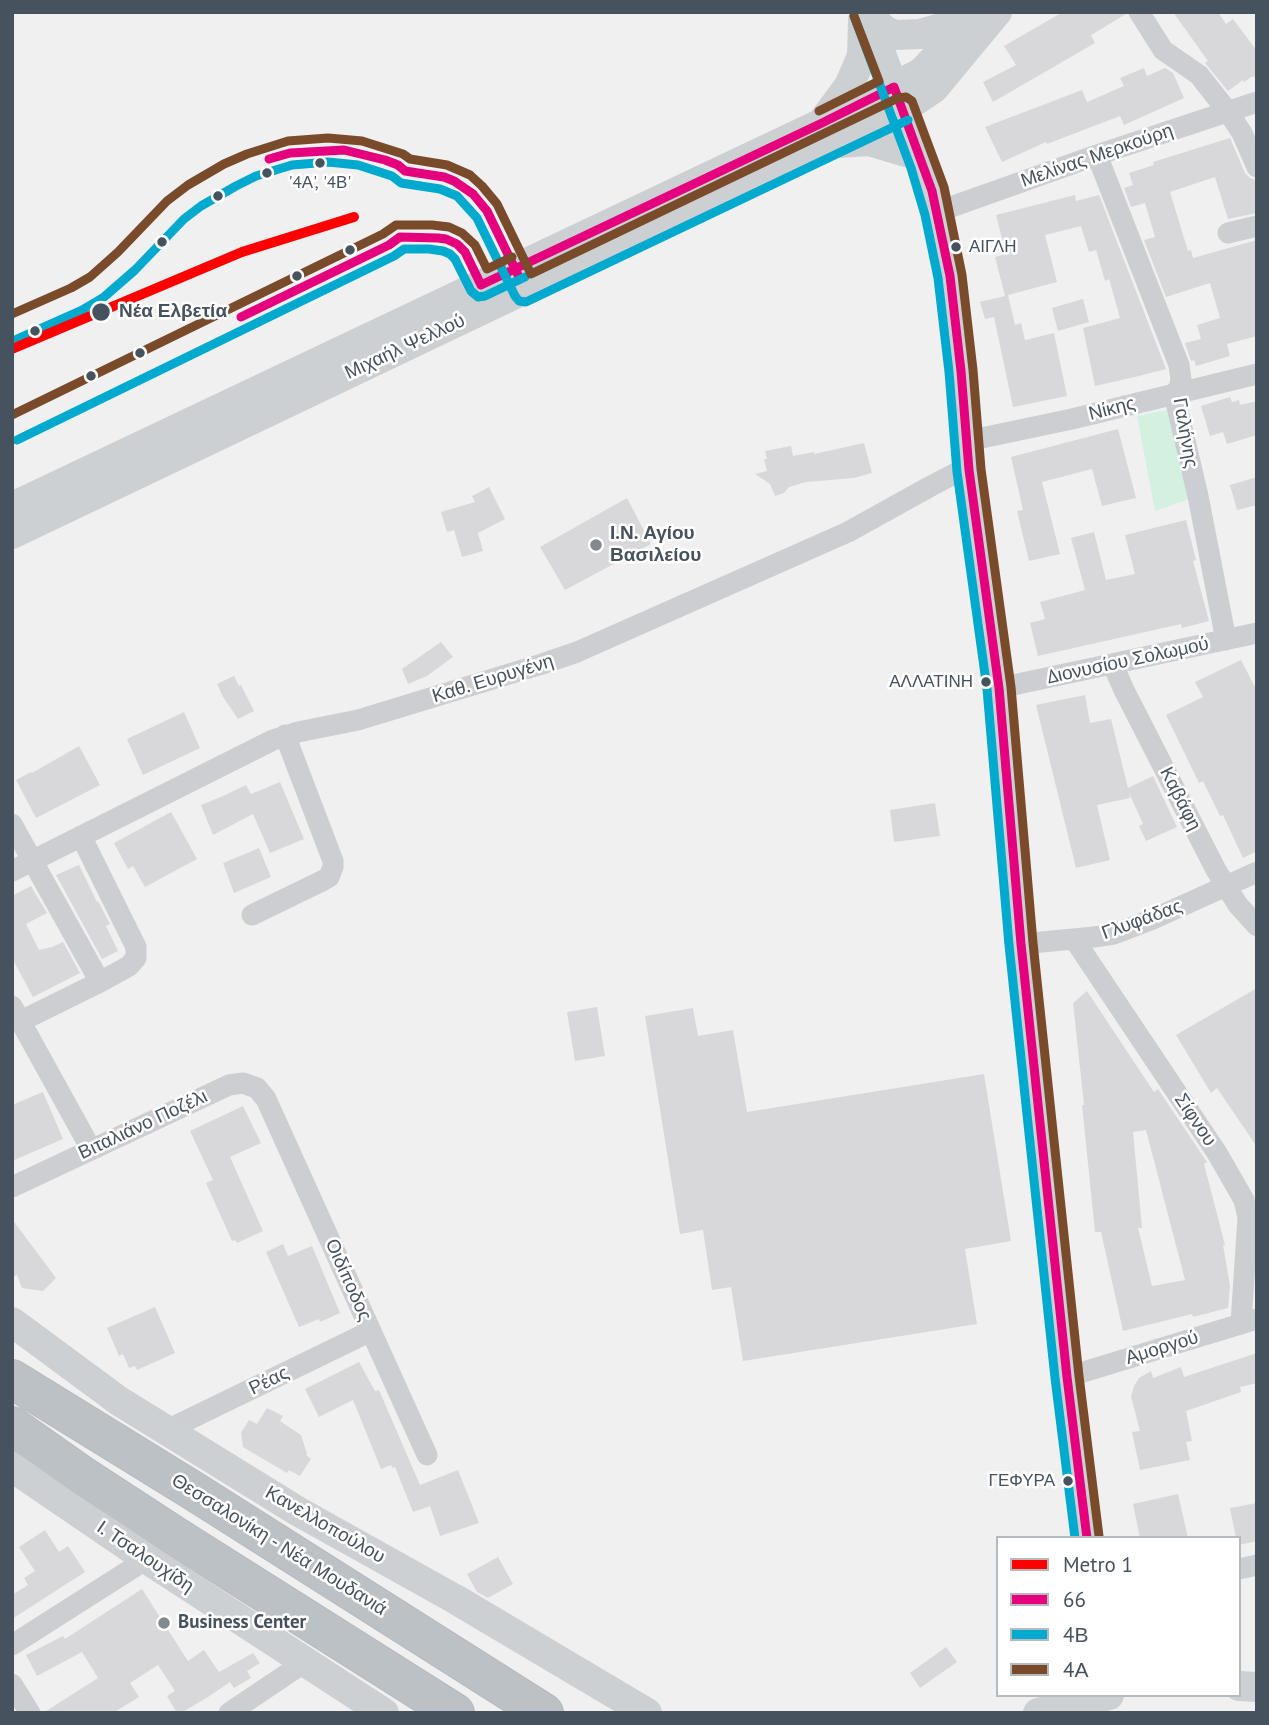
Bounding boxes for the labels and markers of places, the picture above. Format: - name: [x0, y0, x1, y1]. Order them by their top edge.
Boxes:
- marker: '4Α', '4Β': [313, 156, 327, 170]
- unlabelled marker: [260, 166, 274, 180]
- place label: '4Α', '4Β': [289, 173, 351, 193]
- unlabelled marker: [211, 189, 225, 203]
- unlabelled marker: [155, 235, 169, 249]
- place label: ΑΙΓΛΗ: [969, 237, 1016, 257]
- marker: ΑΙΓΛΗ: [949, 240, 963, 254]
- unlabelled marker: [343, 243, 357, 257]
- unlabelled marker: [290, 269, 304, 283]
- marker: Νέα Ελβετία: [90, 301, 112, 323]
- place label: Νέα Ελβετία: [119, 301, 227, 323]
- unlabelled marker: [28, 324, 42, 338]
- unlabelled marker: [133, 346, 147, 360]
- unlabelled marker: [84, 369, 98, 383]
- place label: Ι.Ν. Αγίου Βασιλείου: [610, 523, 701, 567]
- marker: Ι.Ν. Αγίου Βασιλείου: [588, 537, 604, 553]
- place label: ΑΛΛΑΤΙΝΗ: [889, 672, 973, 692]
- marker: ΑΛΛΑΤΙΝΗ: [979, 675, 993, 689]
- place label: ΓΕΦΥΡΑ: [989, 1471, 1055, 1491]
- marker: ΓΕΦΥΡΑ: [1061, 1474, 1075, 1488]
- place label: Business Center: [178, 1612, 306, 1634]
- marker: Business Center: [156, 1615, 172, 1631]

